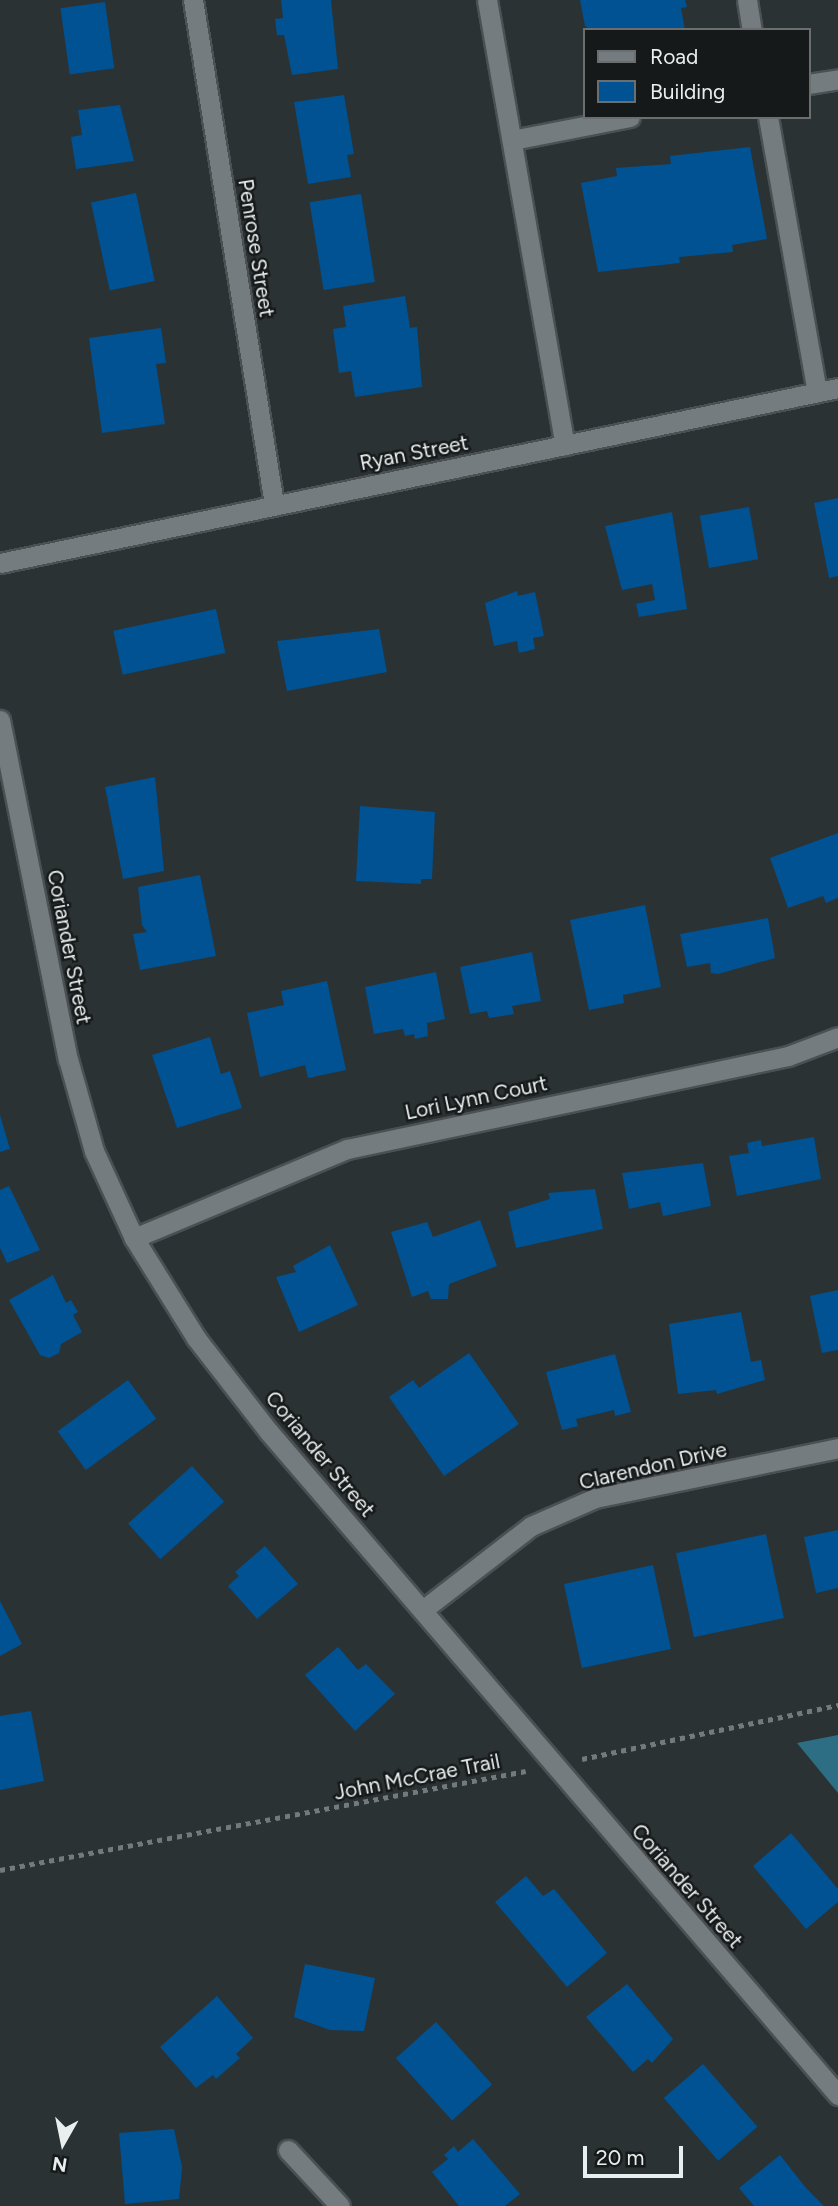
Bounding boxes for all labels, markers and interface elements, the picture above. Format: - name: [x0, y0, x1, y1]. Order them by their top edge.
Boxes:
- legend: [582, 28, 810, 119]
- text: Road: [650, 44, 698, 69]
- text: Building: [650, 79, 725, 104]
- street label: Penrose Street: [233, 177, 279, 319]
- street label: Ryan Street: [357, 430, 471, 476]
- street label: Coriander Street: [42, 868, 96, 1026]
- street label: Lori Lynn Court: [403, 1071, 549, 1125]
- street label: Coriander Street: [260, 1386, 380, 1522]
- street label: Clarendon Drive: [577, 1437, 729, 1495]
- street label: John McCrae Trail: [332, 1749, 502, 1805]
- street label: Coriander Street: [626, 1819, 748, 1953]
- north arrow: [28, 2108, 98, 2178]
- scale bar: [586, 2132, 686, 2176]
- text: 20 m: [596, 2145, 644, 2170]
- text: N: [51, 2152, 69, 2177]

